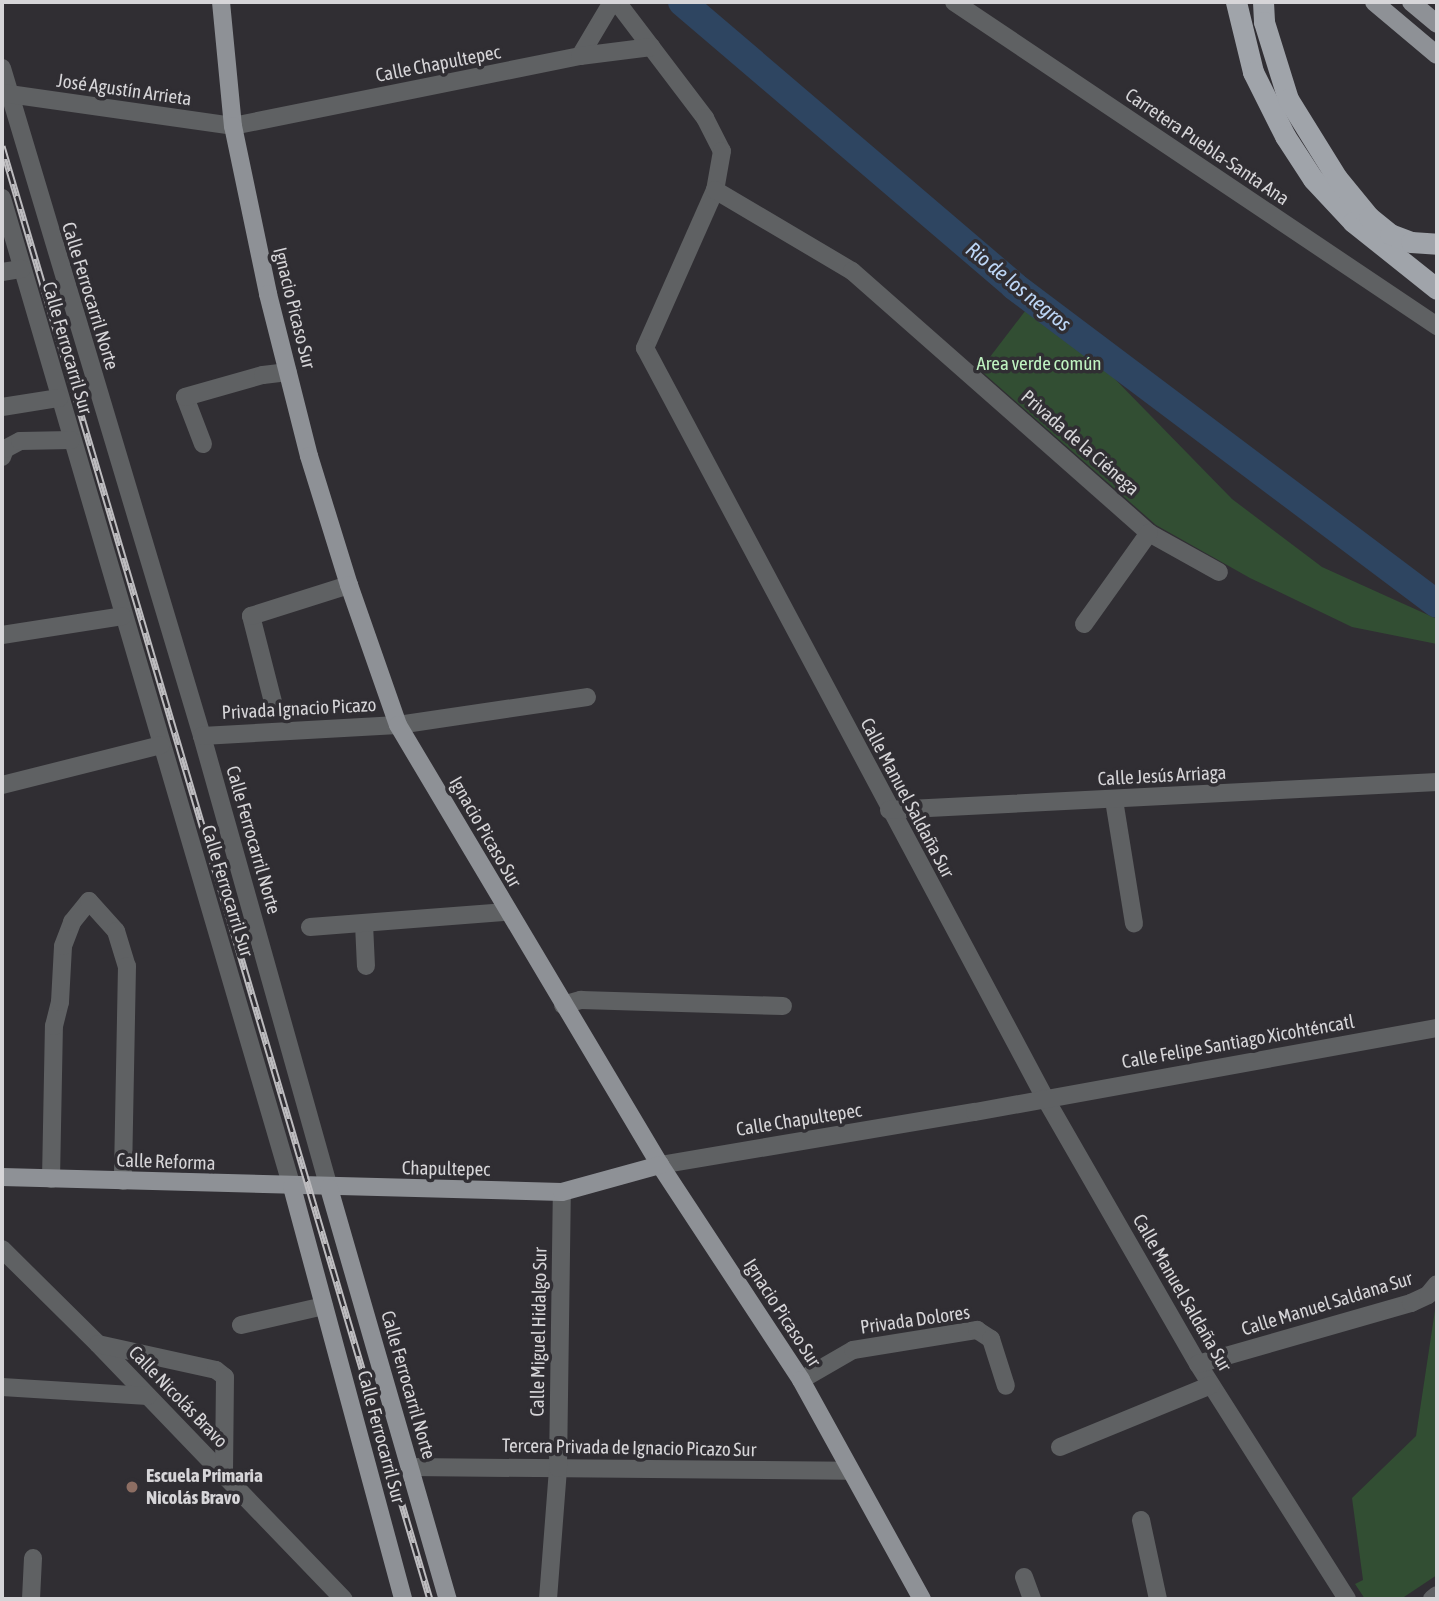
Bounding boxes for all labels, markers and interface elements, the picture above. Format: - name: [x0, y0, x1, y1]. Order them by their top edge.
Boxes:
- street label: Calle Chapultepec: [374, 41, 502, 87]
- street label: José Agustín Arrieta: [55, 69, 193, 111]
- street label: Carretera Puebla-Santa Ana: [1121, 84, 1293, 210]
- street label: Calle Ferrocarril Norte: [57, 219, 123, 373]
- water label: Rio de los negros: [961, 236, 1077, 336]
- street label: Ignacio Picaso Sur: [268, 245, 320, 371]
- street label: Calle Ferrocarril Sur: [37, 279, 97, 417]
- park label: Area verde común: [976, 353, 1102, 375]
- street label: Privada de la Ciénega: [1016, 386, 1144, 500]
- street label: Privada Ignacio Picazo: [221, 694, 377, 724]
- street label: Calle Manuel Saldaña Sur: [855, 714, 959, 882]
- street label: Calle Jesús Arriaga: [1097, 761, 1227, 791]
- street label: Calle Ferrocarril Norte: [221, 763, 285, 917]
- street label: Ignacio Picaso Sur: [444, 773, 526, 891]
- street label: Calle Ferrocarril Sur: [196, 822, 258, 960]
- street label: Calle Felipe Santiago Xicohténcatl: [1120, 1010, 1356, 1074]
- street label: Calle Chapultepec: [735, 1099, 863, 1141]
- street label: Calle Reforma: [116, 1149, 216, 1175]
- street label: Chapultepec: [402, 1157, 490, 1181]
- street label: Calle Manuel Saldaña Sur: [1128, 1210, 1236, 1376]
- street label: Calle Miguel Hidalgo Sur: [526, 1247, 552, 1417]
- street label: Ignacio Picaso Sur: [739, 1255, 825, 1371]
- street label: Calle Manuel Saldana Sur: [1239, 1267, 1415, 1341]
- street label: Privada Dolores: [859, 1301, 971, 1339]
- street label: Calle Ferrocarril Norte: [376, 1308, 440, 1462]
- street label: Calle Nicolás Bravo: [124, 1341, 232, 1453]
- street label: Calle Ferrocarril Sur: [352, 1368, 410, 1506]
- street label: Tercera Privada de Ignacio Picazo Sur: [502, 1434, 756, 1462]
- place label: Escuela Primaria Nicolás Bravo: [146, 1465, 263, 1509]
- marker: Escuela Primaria Nicolás Bravo: [124, 1479, 140, 1495]

